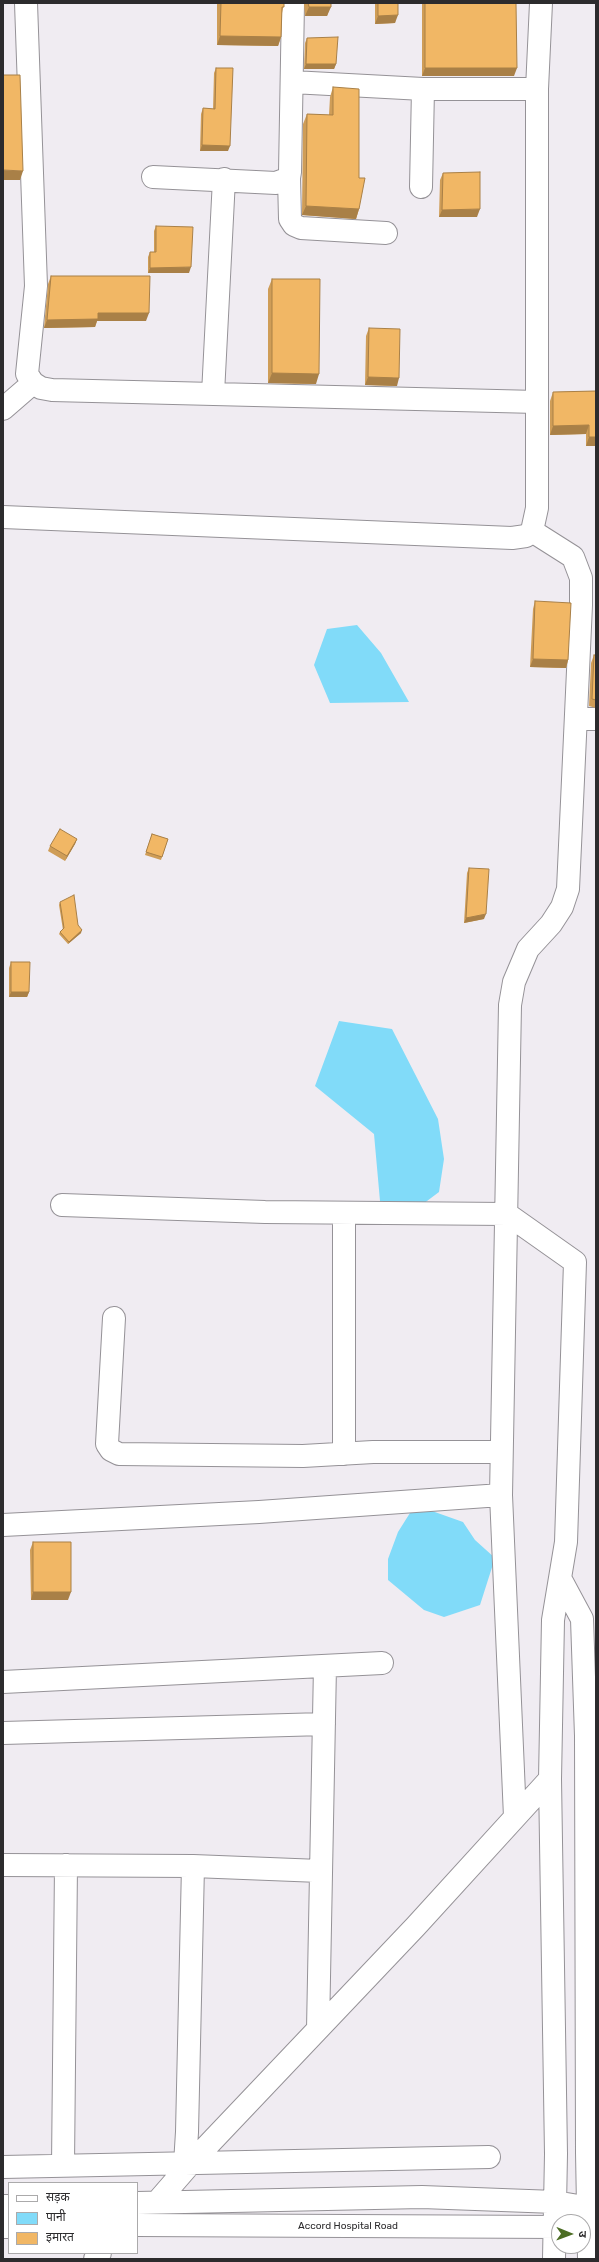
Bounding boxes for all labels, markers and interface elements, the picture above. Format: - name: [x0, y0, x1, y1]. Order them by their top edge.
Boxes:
- legend: [8, 2182, 138, 2254]
- text: सड़क: [46, 2190, 70, 2204]
- text: पानी: [46, 2210, 66, 2224]
- north arrow: [551, 2214, 591, 2254]
- street label: Accord Hospital Road: [298, 2220, 398, 2232]
- text: इमारत: [46, 2230, 74, 2244]
- text: उ: [576, 2231, 589, 2238]

